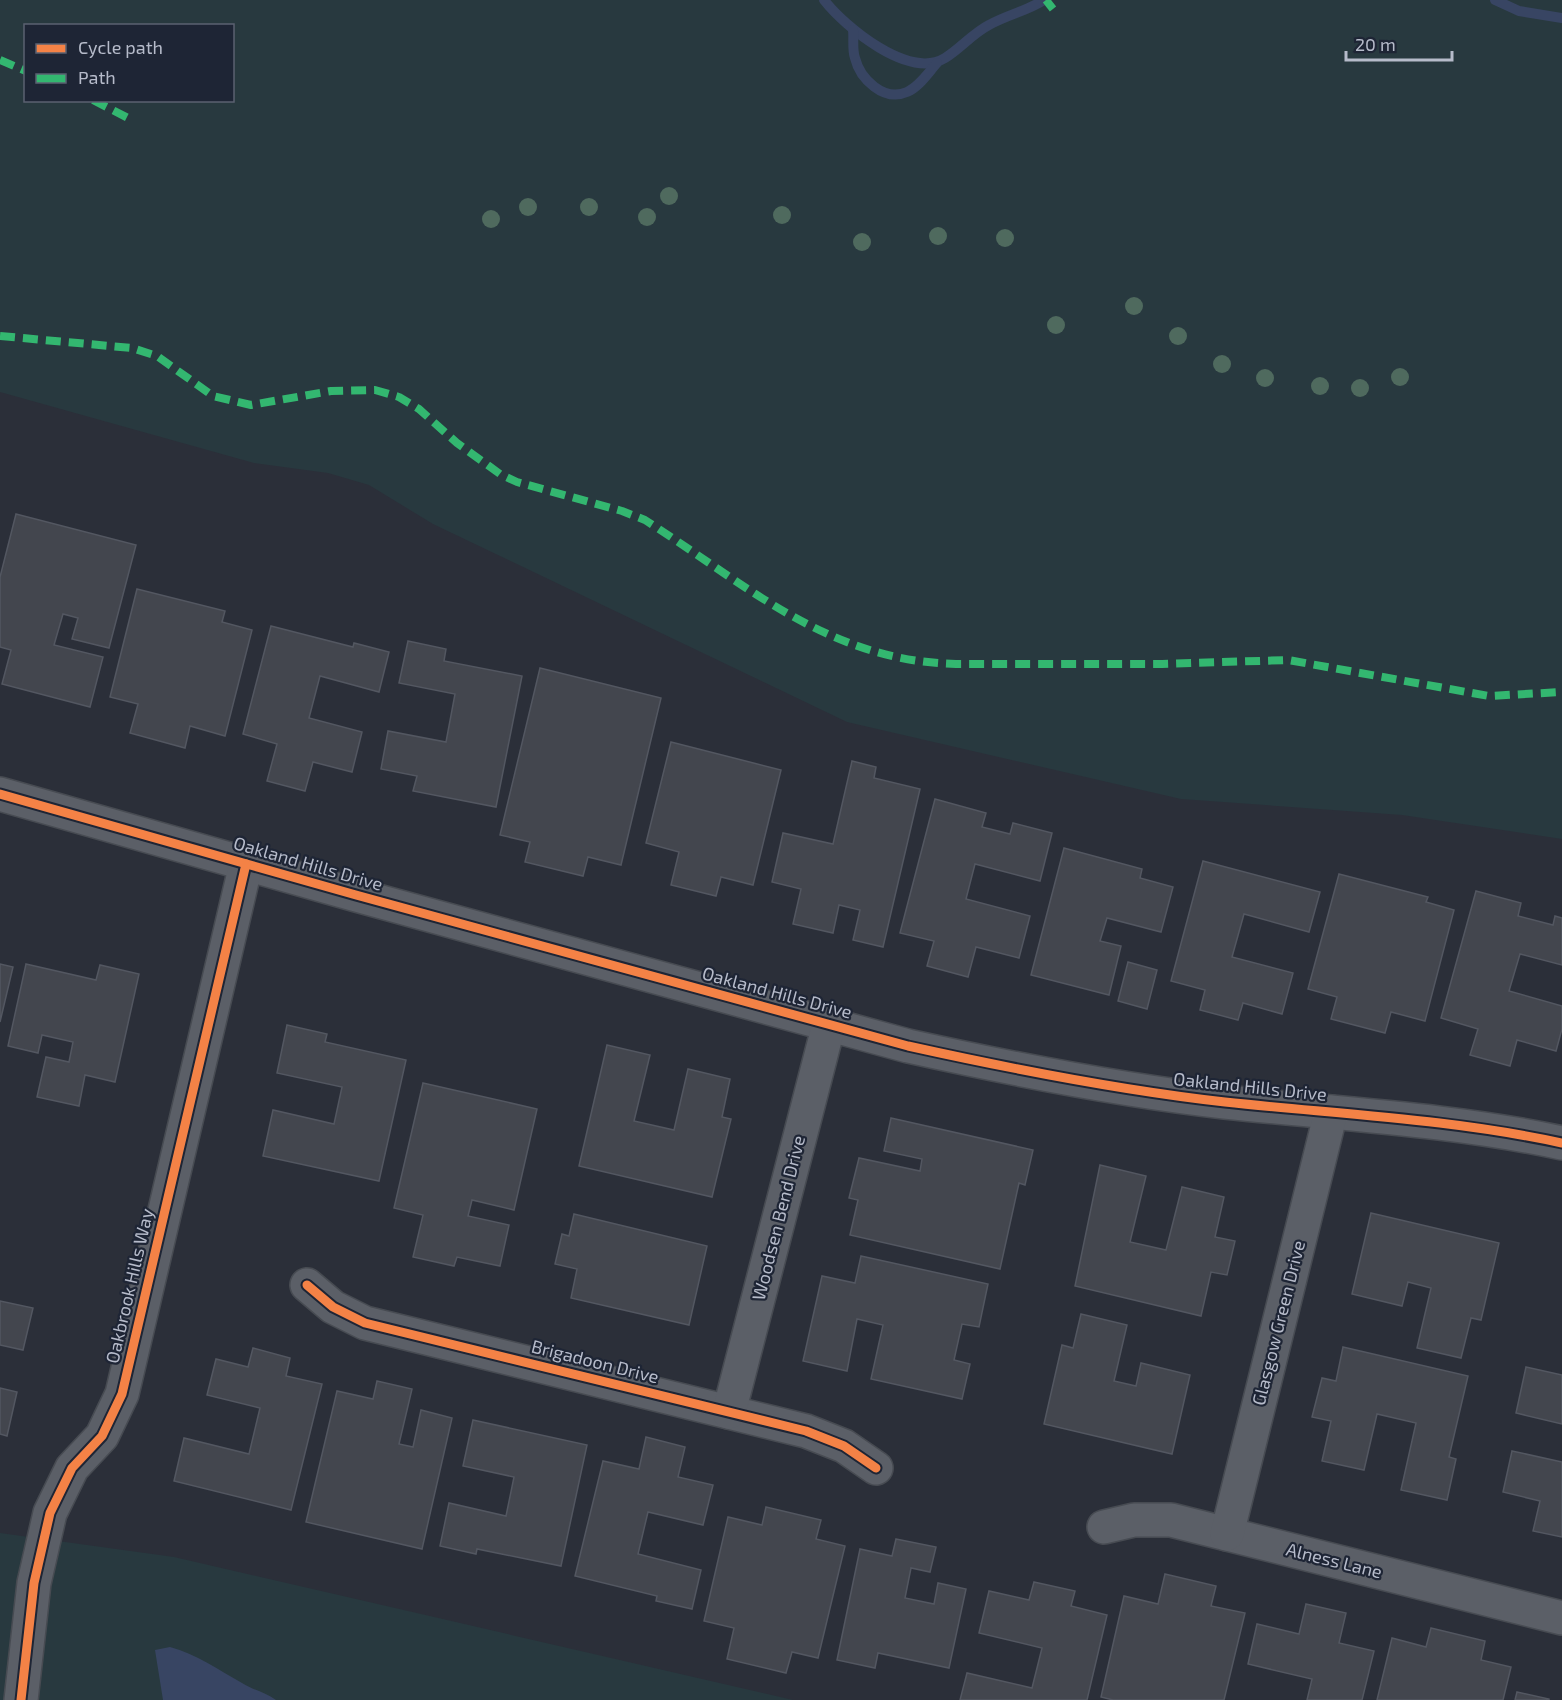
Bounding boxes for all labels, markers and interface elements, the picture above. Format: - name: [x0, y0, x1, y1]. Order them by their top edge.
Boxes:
- legend: [24, 24, 234, 102]
- scale bar: [1346, 24, 1452, 62]
- text: 20 m: [1355, 33, 1396, 55]
- text: Cycle path: [78, 36, 163, 58]
- text: Path: [78, 66, 116, 88]
- street label: Oakland Hills Drive: [231, 831, 385, 895]
- street label: Oakland Hills Drive: [700, 961, 855, 1023]
- street label: Oakland Hills Drive: [1172, 1067, 1328, 1105]
- street label: Woodsen Bend Drive: [747, 1133, 809, 1302]
- street label: Oakbrook Hills Way: [101, 1206, 158, 1365]
- street label: Glasgow Green Drive: [1247, 1238, 1309, 1407]
- street label: Brigadoon Drive: [529, 1335, 661, 1388]
- street label: Alness Lane: [1284, 1537, 1385, 1583]

